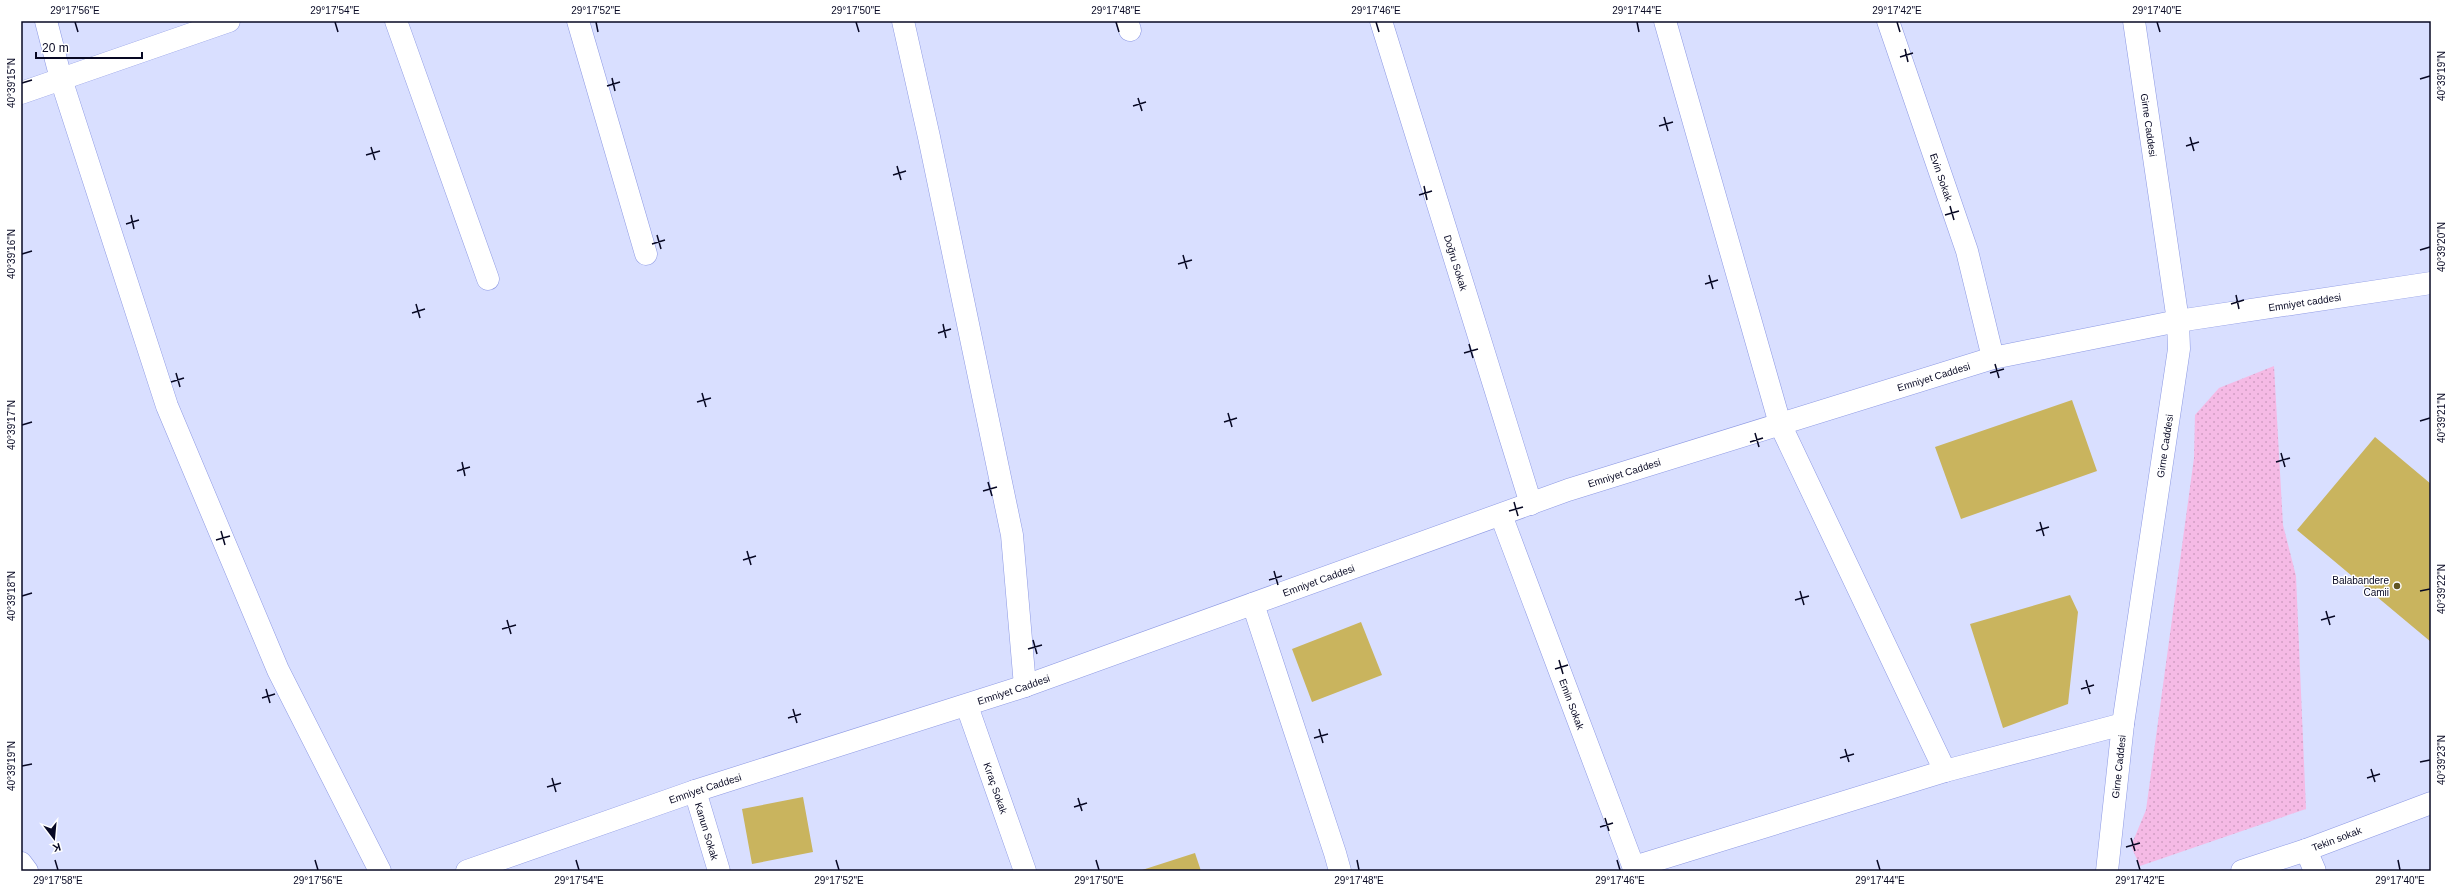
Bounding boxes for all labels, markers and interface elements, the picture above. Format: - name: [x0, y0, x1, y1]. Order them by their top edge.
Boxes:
- text: 29°17'56"E: [50, 5, 100, 16]
- text: 29°17'54"E: [310, 5, 360, 16]
- text: 29°17'52"E: [571, 5, 621, 16]
- text: 29°17'50"E: [831, 5, 881, 16]
- text: 29°17'48"E: [1091, 5, 1141, 16]
- text: 29°17'46"E: [1351, 5, 1401, 16]
- text: 29°17'44"E: [1612, 5, 1662, 16]
- text: 29°17'42"E: [1872, 5, 1922, 16]
- text: 29°17'40"E: [2132, 5, 2182, 16]
- scale bar: [36, 34, 142, 60]
- text: 20 m: [42, 41, 69, 55]
- text: 40°39'19"N: [2436, 51, 2447, 101]
- text: 40°39'15"N: [6, 58, 17, 108]
- street label: Girne Caddesi: [2139, 93, 2158, 157]
- street label: Evin Sokak: [1928, 152, 1955, 204]
- text: 40°39'20"N: [2436, 222, 2447, 272]
- text: 40°39'16"N: [6, 229, 17, 279]
- street label: Doğru Sokak: [1442, 234, 1470, 293]
- street label: Emniyet caddesi: [2268, 292, 2342, 313]
- street label: Emniyet Caddesi: [1896, 360, 1971, 393]
- text: 40°39'21"N: [2436, 393, 2447, 443]
- text: 40°39'17"N: [6, 400, 17, 450]
- street label: Girne Caddesi: [2155, 414, 2175, 478]
- street label: Emniyet Caddesi: [1587, 457, 1662, 490]
- street label: Emniyet Caddesi: [1281, 563, 1356, 599]
- text: 40°39'22"N: [2436, 564, 2447, 614]
- text: 40°39'18"N: [6, 571, 17, 621]
- place label: Balabandere Camii: [2332, 575, 2389, 598]
- marker: Balabandere Camii: [2392, 581, 2402, 591]
- street label: Emniyet Caddesi: [976, 673, 1051, 707]
- street label: Emin Sokak: [1557, 677, 1587, 732]
- street label: Girne Caddesi: [2110, 734, 2128, 799]
- text: 40°39'23"N: [2436, 735, 2447, 785]
- text: 40°39'19"N: [6, 741, 17, 791]
- street label: Kıraç Sokak: [981, 761, 1010, 816]
- street label: Emniyet Caddesi: [667, 772, 743, 806]
- street label: Kanun Sokak: [693, 801, 721, 862]
- north arrow: [34, 818, 74, 858]
- street label: Tekin sokak: [2310, 824, 2364, 853]
- text: K: [51, 841, 62, 854]
- text: 29°17'58"E: [33, 875, 83, 886]
- text: 29°17'56"E: [293, 875, 343, 886]
- text: 29°17'54"E: [554, 875, 604, 886]
- text: 29°17'52"E: [814, 875, 864, 886]
- text: 29°17'50"E: [1074, 875, 1124, 886]
- text: 29°17'48"E: [1334, 875, 1384, 886]
- text: 29°17'46"E: [1595, 875, 1645, 886]
- text: 29°17'44"E: [1855, 875, 1905, 886]
- text: 29°17'42"E: [2115, 875, 2165, 886]
- text: 29°17'40"E: [2375, 875, 2425, 886]

